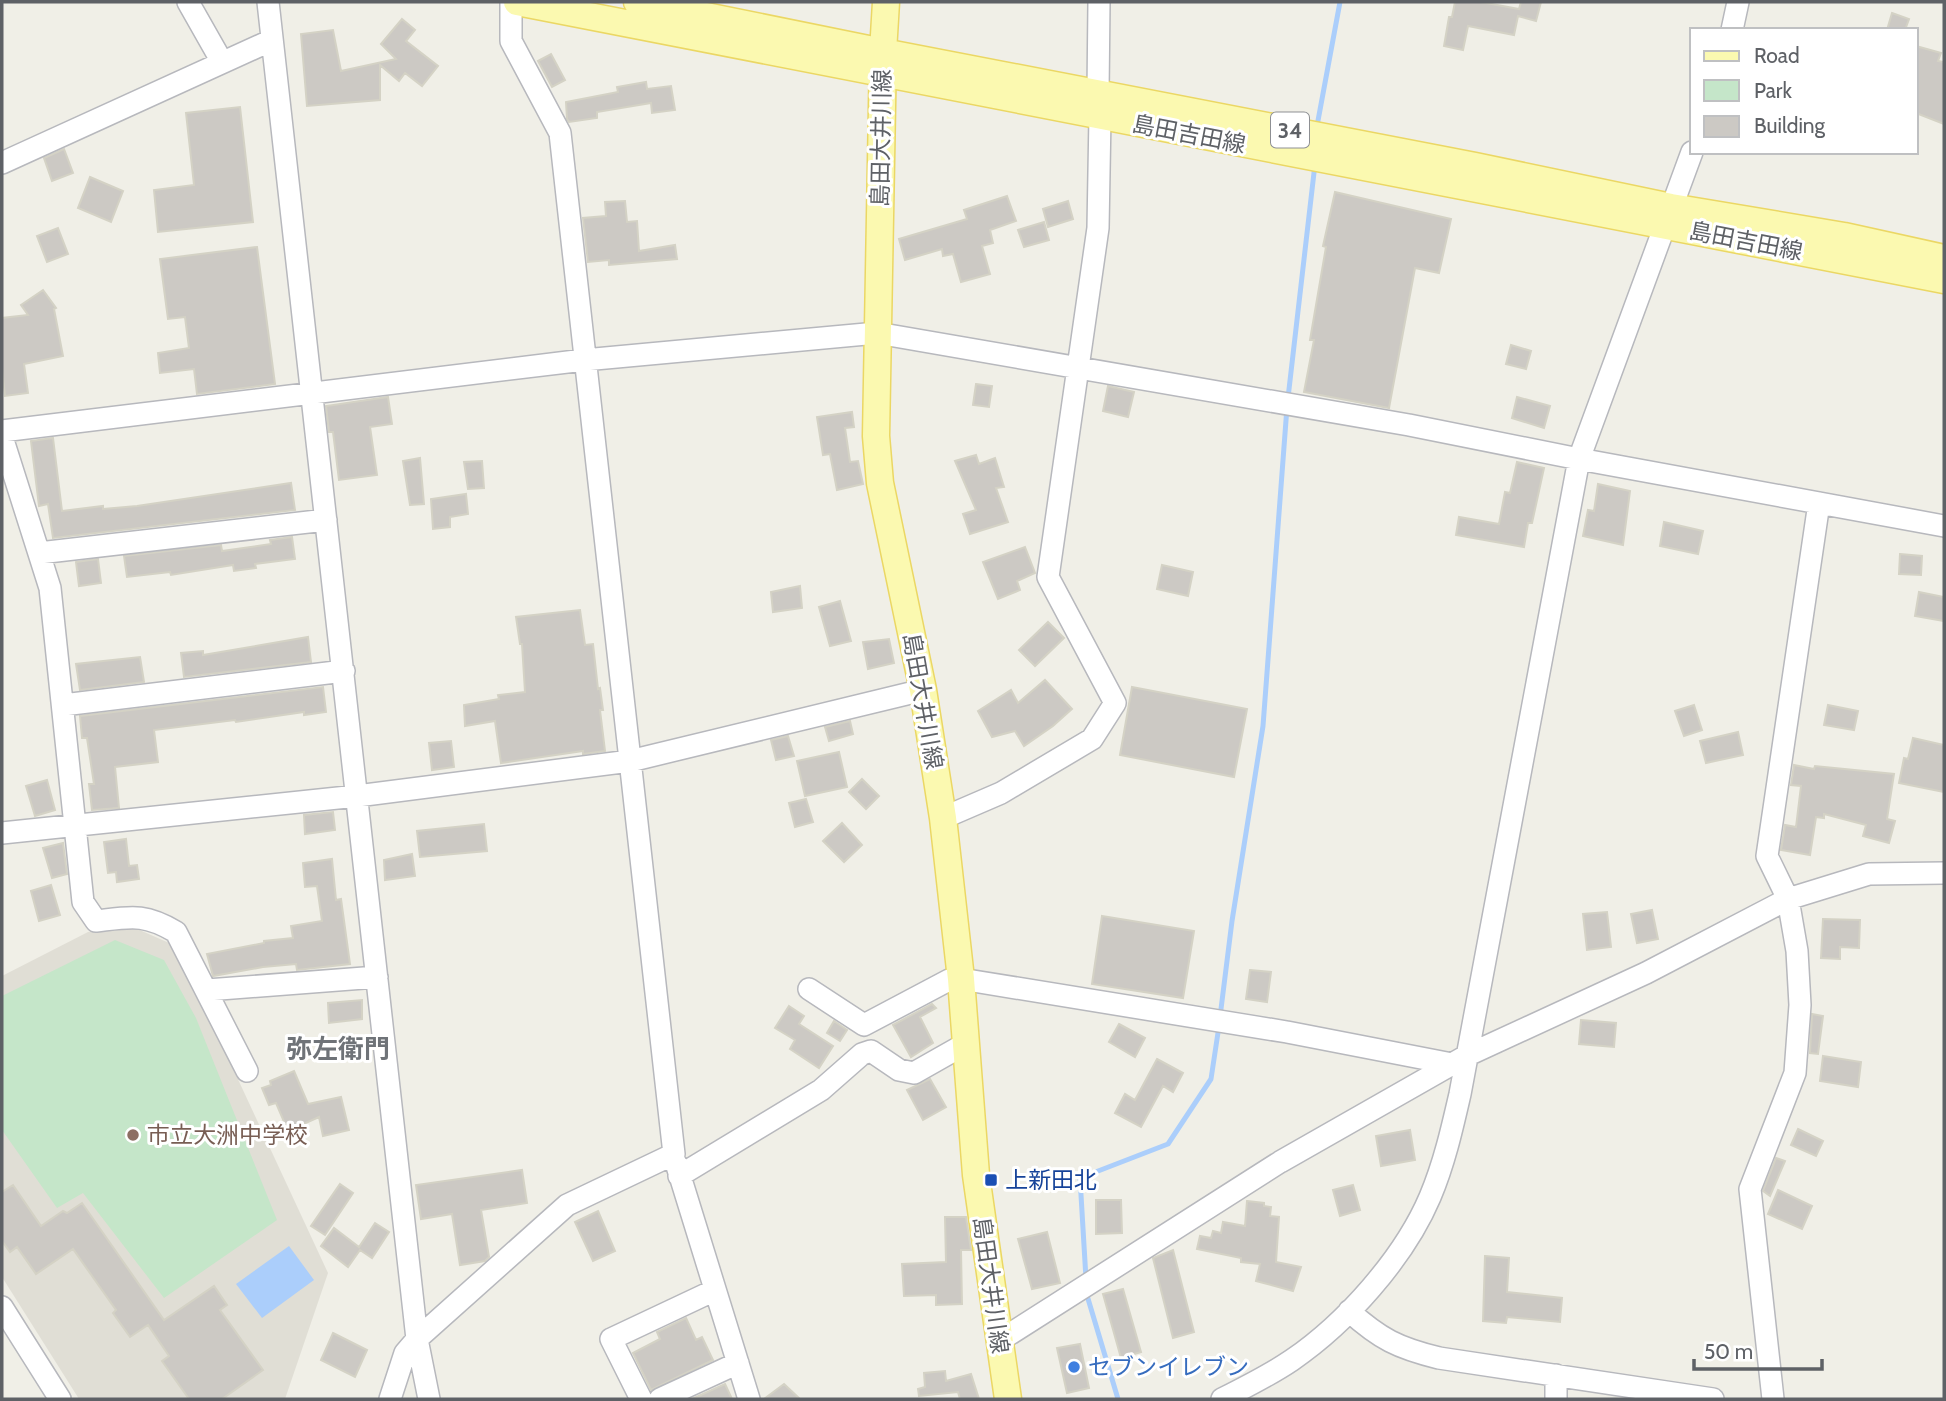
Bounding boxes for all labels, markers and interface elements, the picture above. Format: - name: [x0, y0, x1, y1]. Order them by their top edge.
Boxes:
- legend: [1690, 28, 1918, 154]
- text: Road: [1754, 43, 1800, 68]
- street label: 島田大井川線: [866, 69, 896, 207]
- text: Park: [1754, 78, 1792, 103]
- street label: 島田吉田線: [1130, 109, 1248, 159]
- road number: 34: [1271, 113, 1309, 148]
- text: Building: [1754, 113, 1826, 138]
- street label: 島田吉田線: [1687, 216, 1805, 266]
- street label: 島田大井川線: [897, 631, 949, 771]
- district label: 弥左衛門: [286, 1033, 390, 1065]
- place label: 市立大洲中学校: [147, 1121, 308, 1149]
- marker: 市立大洲中学校: [125, 1127, 141, 1143]
- place label: 上新田北: [1005, 1166, 1097, 1194]
- marker: 上新田北: [983, 1172, 999, 1188]
- street label: 島田大井川線: [968, 1215, 1014, 1355]
- scale bar: [1694, 1328, 1822, 1372]
- text: 50 m: [1704, 1339, 1753, 1364]
- place label: セブンイレブン: [1088, 1353, 1249, 1381]
- marker: セブンイレブン: [1066, 1359, 1082, 1375]

